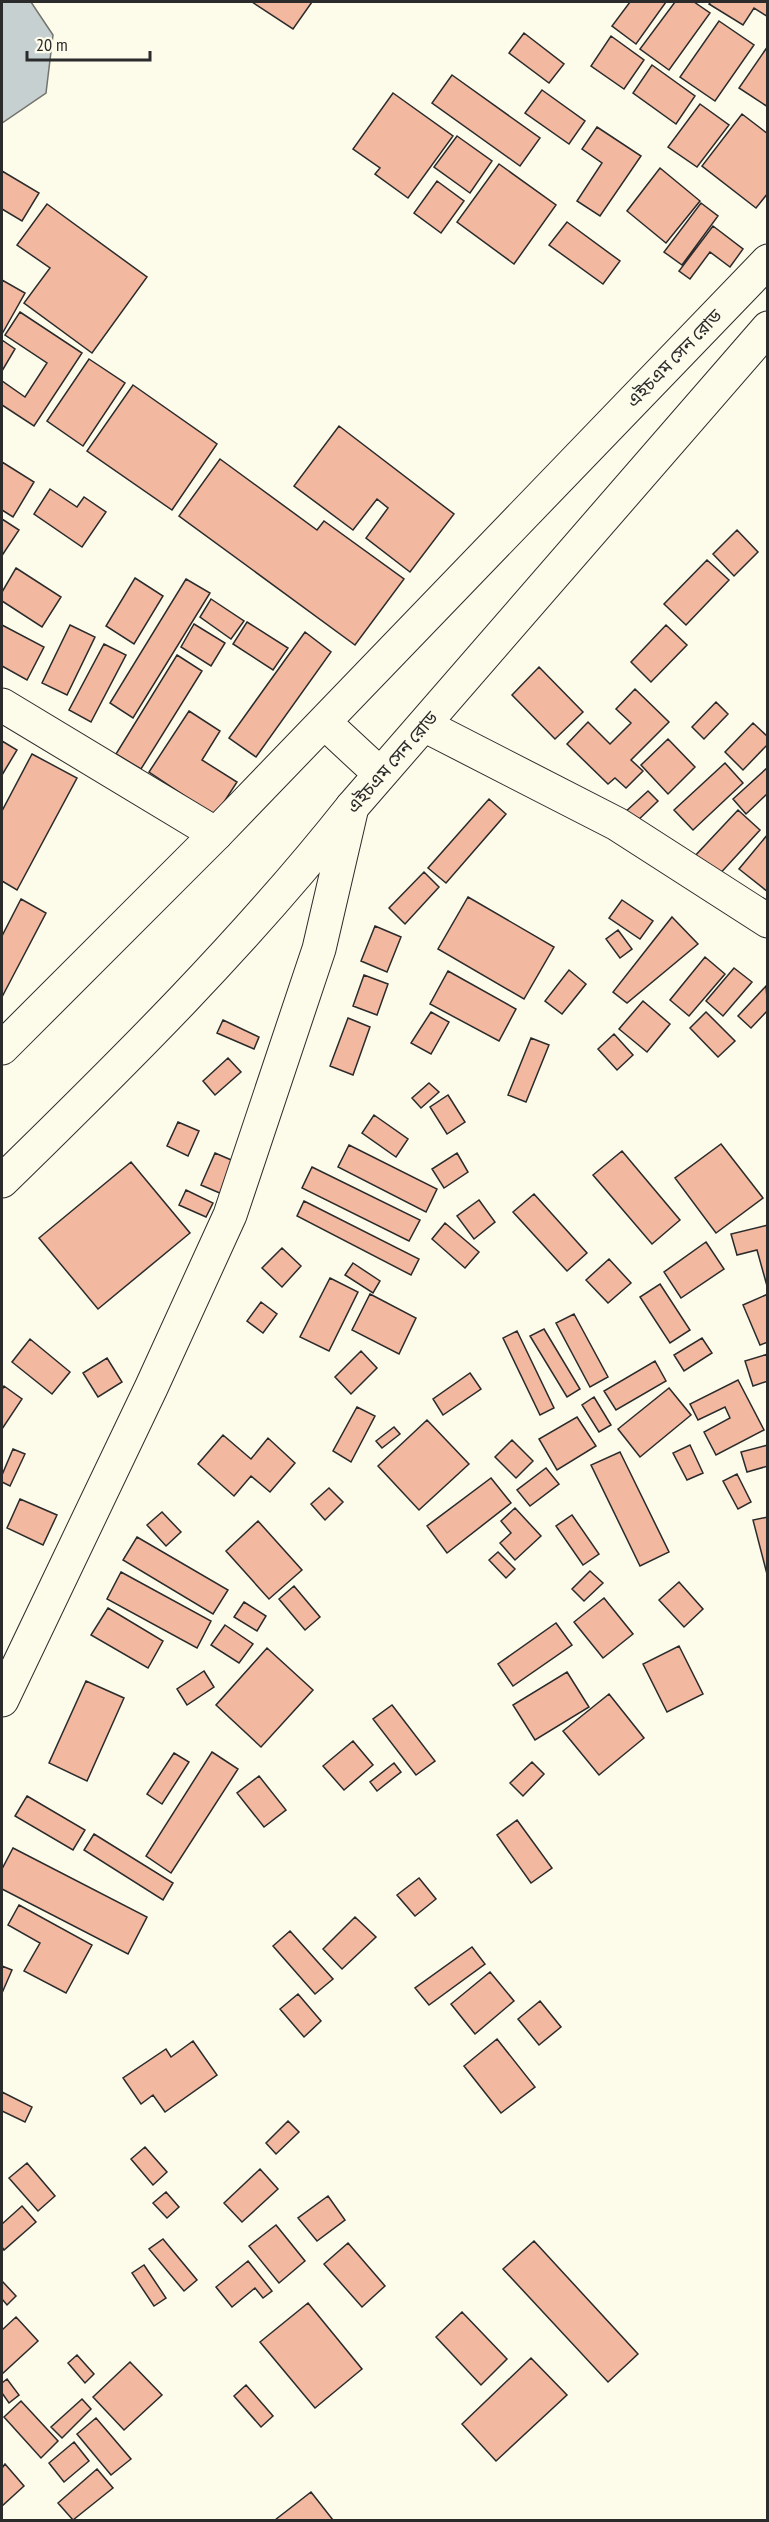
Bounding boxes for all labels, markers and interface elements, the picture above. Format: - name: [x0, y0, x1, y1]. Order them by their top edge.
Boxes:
- scale bar: [27, 24, 150, 62]
- text: 20 m: [36, 33, 68, 56]
- street label: এইচএম সেন রোড: [621, 304, 727, 412]
- street label: এইচএম সেন রোড: [341, 706, 443, 818]

